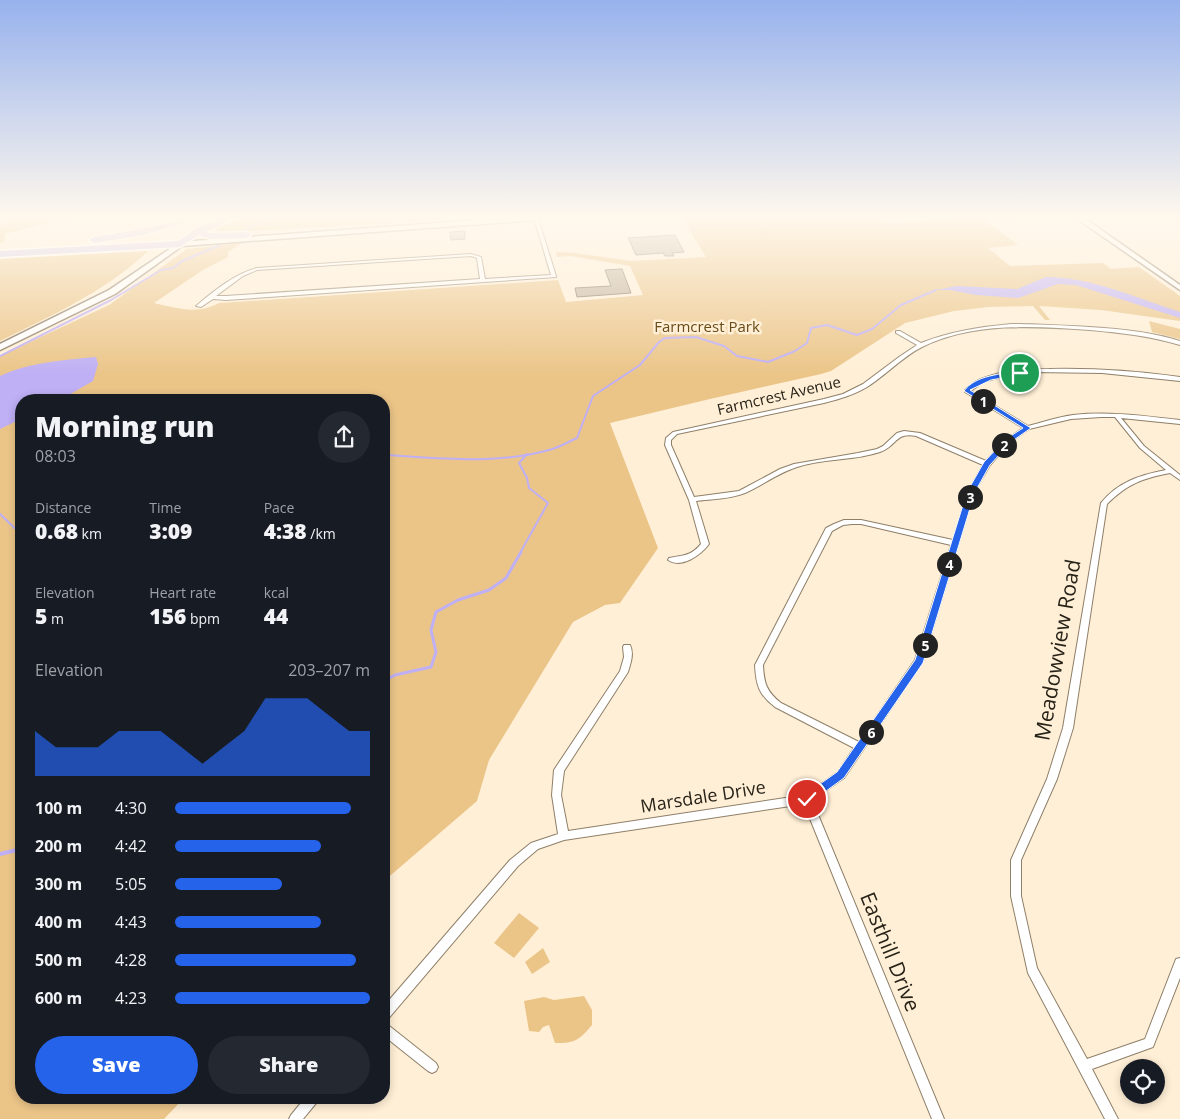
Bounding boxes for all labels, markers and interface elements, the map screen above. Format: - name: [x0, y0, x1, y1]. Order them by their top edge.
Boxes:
- park label: Farmcrest Park: [654, 316, 760, 336]
- pin: [999, 352, 1041, 394]
- icon: arrive: [1006, 359, 1034, 387]
- street label: Farmcrest Avenue: [715, 371, 843, 419]
- pin: 1: [970, 388, 996, 414]
- text: 1: [979, 392, 988, 411]
- text: Morning run: [35, 407, 215, 445]
- button: share: [318, 411, 370, 463]
- pin: 2: [992, 432, 1016, 458]
- text: 2: [1000, 436, 1009, 455]
- text: 08:03: [35, 445, 76, 467]
- pin: 3: [958, 484, 982, 510]
- text: 3: [966, 488, 975, 507]
- text: Distance: [35, 498, 91, 517]
- text: Time: [149, 498, 181, 517]
- text: Pace: [264, 498, 294, 517]
- text: 0.68: [35, 517, 78, 545]
- text: 3:09: [149, 517, 192, 545]
- text: 4:38: [264, 517, 307, 545]
- text: km: [78, 524, 102, 543]
- text: /km: [307, 524, 336, 543]
- pin: 4: [936, 552, 962, 576]
- text: 4: [945, 555, 954, 574]
- street label: Meadowview Road: [1027, 557, 1087, 743]
- text: Elevation: [35, 583, 94, 602]
- text: Heart rate: [149, 583, 216, 602]
- text: kcal: [264, 583, 289, 602]
- text: 5: [35, 602, 47, 630]
- text: 156: [149, 602, 186, 630]
- text: 44: [264, 602, 288, 630]
- text: m: [47, 609, 64, 628]
- text: bpm: [186, 609, 220, 628]
- pin: 5: [912, 632, 938, 658]
- text: 5: [921, 636, 930, 655]
- text: Elevation: [35, 659, 103, 681]
- text: 203–207 m: [288, 659, 370, 681]
- pin: 6: [858, 720, 884, 744]
- text: 6: [867, 723, 876, 742]
- street label: Marsdale Drive: [638, 774, 767, 818]
- pin: [786, 778, 828, 820]
- icon: check: [793, 785, 821, 813]
- text: 100 m: [35, 797, 82, 819]
- text: 4:30: [115, 797, 147, 819]
- text: 200 m: [35, 835, 82, 857]
- text: 4:42: [115, 835, 147, 857]
- text: 300 m: [35, 873, 82, 895]
- text: 5:05: [115, 873, 147, 895]
- street label: Easthill Drive: [854, 888, 928, 1016]
- text: 400 m: [35, 911, 82, 933]
- text: 4:43: [115, 911, 147, 933]
- text: 500 m: [35, 949, 82, 971]
- text: 4:28: [115, 949, 147, 971]
- text: 600 m: [35, 987, 82, 1009]
- text: 4:23: [115, 987, 147, 1009]
- button: Save: [35, 1036, 198, 1094]
- button: Share: [208, 1036, 370, 1094]
- map controls: [1120, 1059, 1165, 1104]
- button: locate: [1120, 1059, 1165, 1104]

